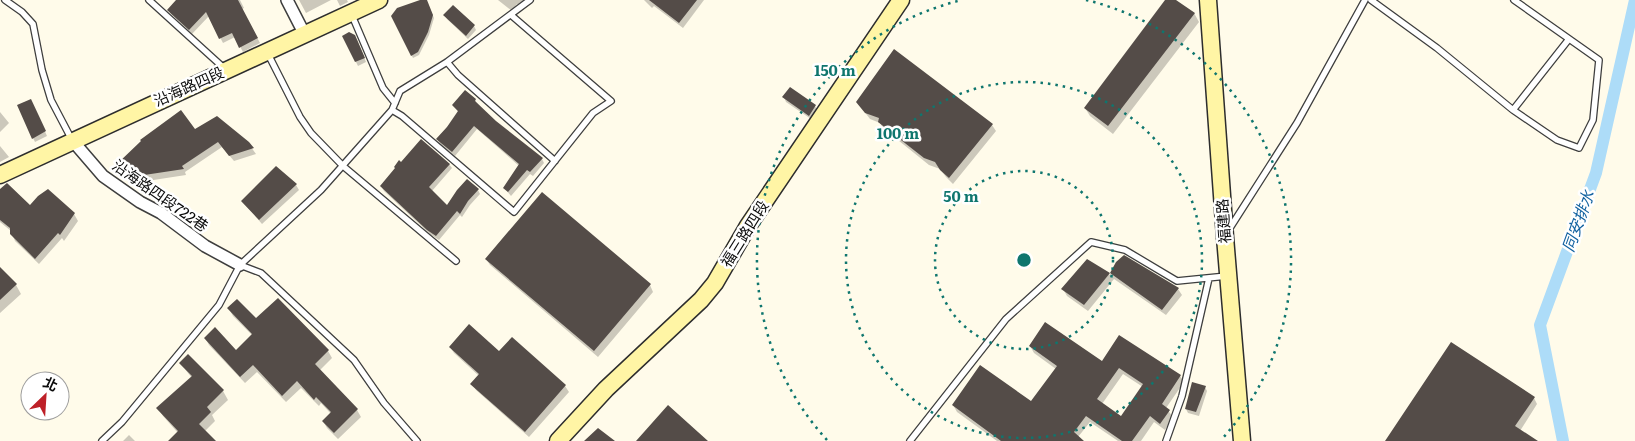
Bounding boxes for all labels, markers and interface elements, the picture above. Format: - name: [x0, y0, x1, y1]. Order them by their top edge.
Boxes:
- text: 150 m: [814, 58, 856, 81]
- street label: 沿海路四段: [149, 60, 227, 111]
- text: 100 m: [877, 121, 919, 144]
- street label: 沿海路四段722巷: [108, 153, 214, 237]
- text: 50 m: [943, 184, 979, 207]
- water label: 同安排水: [1555, 186, 1600, 255]
- street label: 福三路四段: [714, 195, 773, 271]
- street label: 福建路: [1209, 198, 1236, 244]
- centre of rings: [1015, 251, 1033, 269]
- north arrow: [20, 371, 70, 421]
- text: 北: [40, 371, 61, 395]

